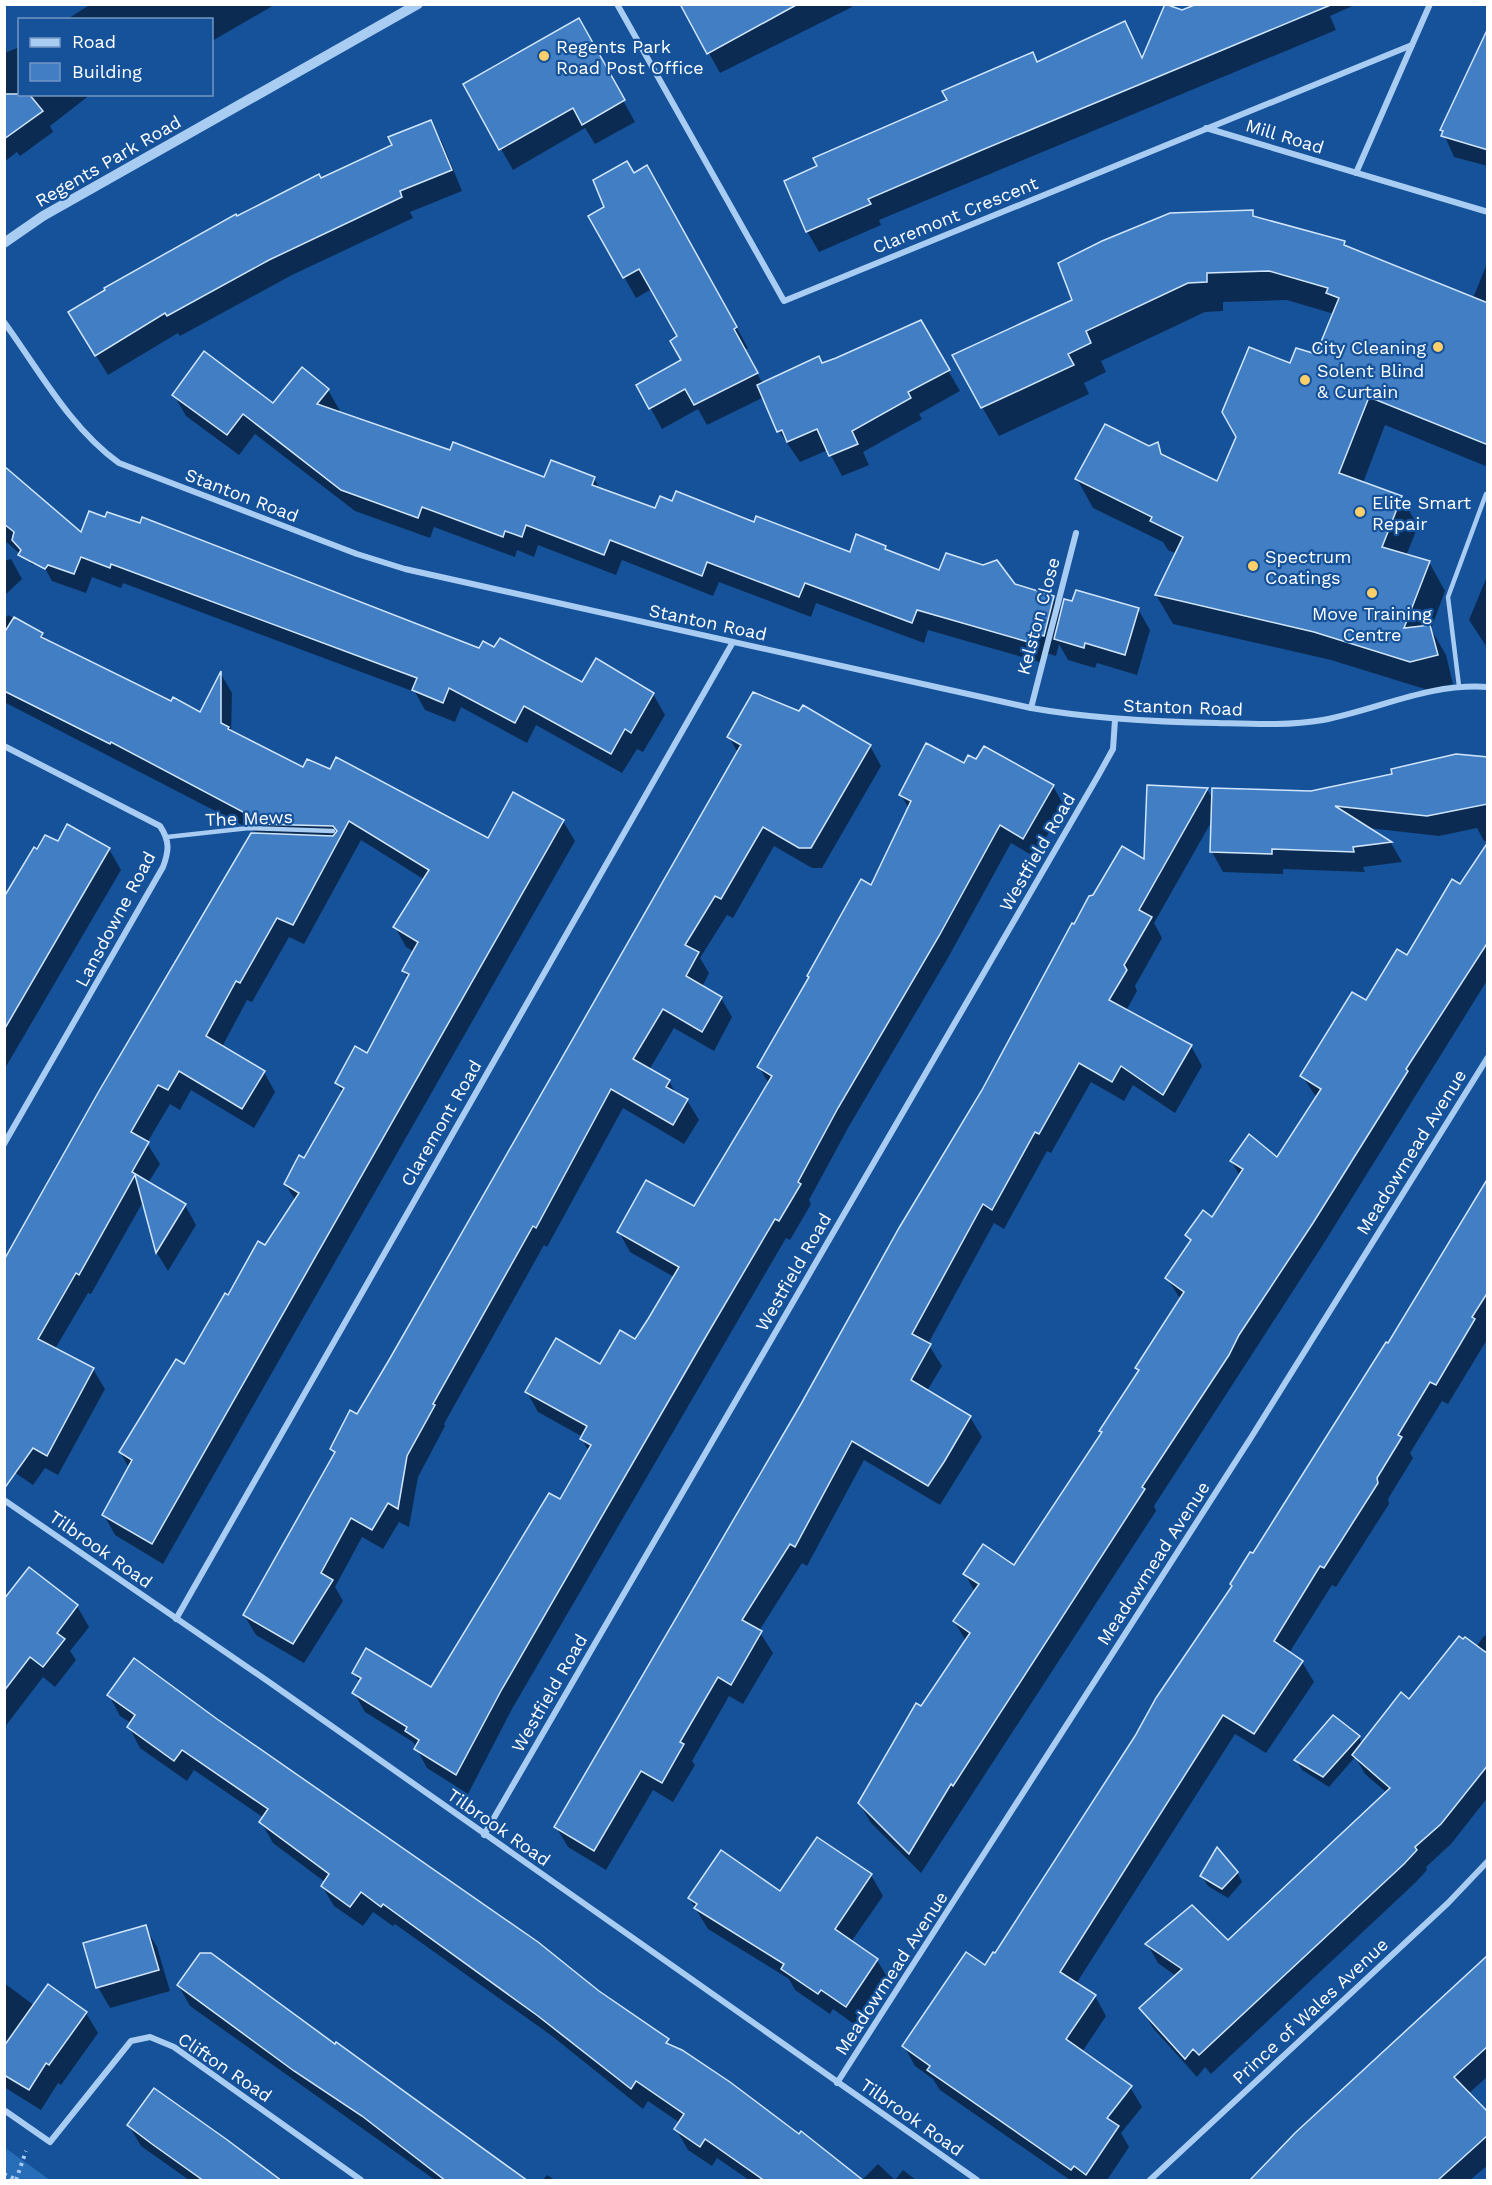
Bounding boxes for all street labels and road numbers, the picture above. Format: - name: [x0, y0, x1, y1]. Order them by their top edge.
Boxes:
- street label: Regents Park Road: [31, 111, 185, 211]
- street label: Mill Road: [1243, 114, 1327, 158]
- street label: Claremont Crescent: [869, 172, 1041, 258]
- street label: Stanton Road: [182, 464, 302, 526]
- street label: Kelston Close: [1012, 555, 1064, 677]
- street label: Stanton Road: [647, 599, 769, 645]
- street label: Stanton Road: [1123, 694, 1243, 720]
- street label: Westfield Road: [995, 789, 1079, 915]
- street label: The Mews: [205, 806, 293, 830]
- street label: Lansdowne Road: [71, 848, 159, 990]
- street label: Claremont Road: [396, 1056, 486, 1190]
- street label: Meadowmead Avenue: [1352, 1066, 1470, 1238]
- street label: Westfield Road: [751, 1209, 835, 1335]
- street label: Meadowmead Avenue: [1092, 1477, 1214, 1649]
- street label: Tilbrook Road: [46, 1506, 156, 1592]
- street label: Westfield Road: [507, 1630, 591, 1756]
- street label: Tilbrook Road: [444, 1784, 554, 1870]
- street label: Meadowmead Avenue: [830, 1887, 952, 2059]
- street label: Prince of Wales Avenue: [1228, 1933, 1392, 2089]
- street label: Clifton Road: [174, 2028, 276, 2106]
- street label: Tilbrook Road: [857, 2074, 967, 2160]

